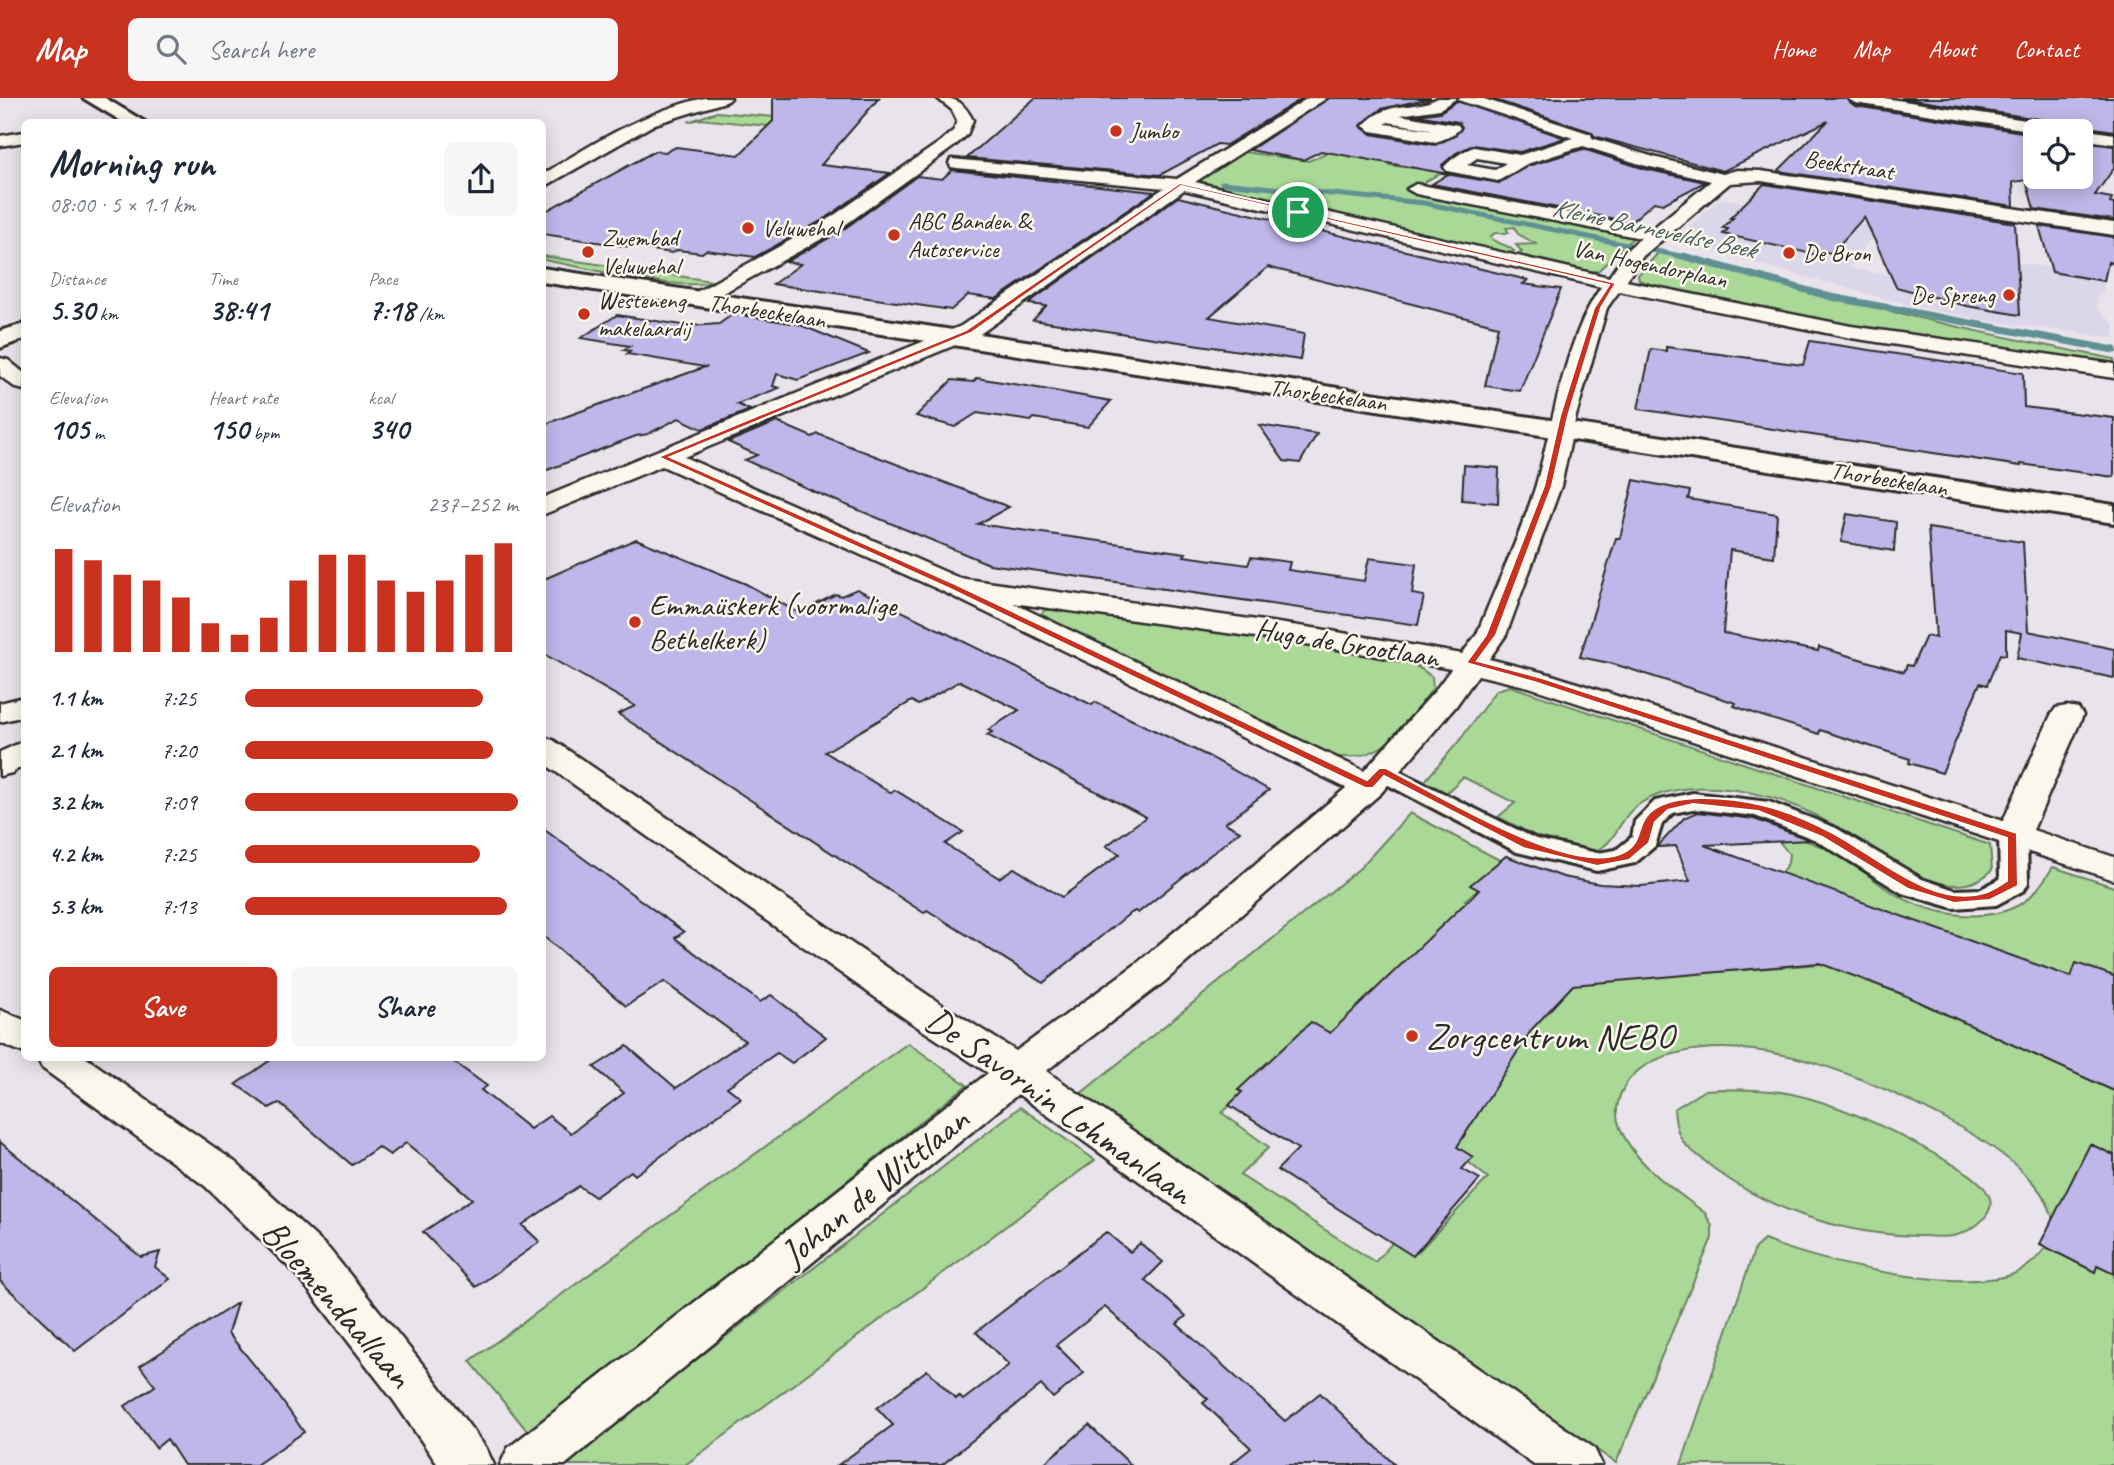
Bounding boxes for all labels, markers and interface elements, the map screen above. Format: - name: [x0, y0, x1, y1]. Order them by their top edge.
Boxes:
- search box: [128, 18, 618, 81]
- text: Map: [35, 28, 86, 70]
- icon: search: [152, 30, 190, 68]
- text: Search here: [208, 33, 314, 66]
- text: Home: [1772, 34, 1815, 64]
- text: Map: [1853, 34, 1890, 64]
- text: About: [1928, 34, 1976, 64]
- text: Contact: [2014, 34, 2079, 64]
- place label: Jumbo: [1129, 116, 1181, 146]
- map controls: [2023, 119, 2093, 189]
- button: locate: [2023, 119, 2093, 189]
- marker: Jumbo: [1108, 123, 1124, 139]
- text: Morning run: [49, 140, 215, 187]
- button: share: [444, 142, 518, 216]
- street label: Beekstraat: [1802, 143, 1898, 187]
- pin: [1268, 182, 1328, 242]
- text: 08:00 · 5 × 1.1 km: [49, 190, 195, 219]
- water label: Kleine Barneveldse Beek: [1549, 191, 1764, 267]
- icon: arrive: [1279, 193, 1317, 231]
- place label: ABC Banden & Autoservice: [908, 206, 1033, 264]
- place label: Veluwehal: [762, 213, 844, 243]
- marker: Veluwehal: [740, 220, 756, 236]
- place label: Zwembad Veluwehal: [602, 223, 684, 281]
- marker: ABC Banden & Autoservice: [886, 227, 902, 243]
- street label: Van Hogendorplaan: [1570, 233, 1730, 295]
- place label: De Bron: [1803, 238, 1871, 268]
- marker: Zwembad Veluwehal: [580, 244, 596, 260]
- marker: De Bron: [1781, 245, 1797, 261]
- text: Distance: [49, 267, 106, 291]
- text: Time: [209, 267, 238, 291]
- text: Pace: [368, 267, 398, 291]
- place label: De Spreng: [1911, 280, 1996, 310]
- place label: Westeneng makelaardij: [598, 285, 693, 343]
- street label: Thorbeckelaan: [706, 287, 829, 335]
- marker: De Spreng: [2001, 287, 2017, 303]
- text: 5.30: [49, 291, 95, 329]
- text: 38:41: [209, 291, 269, 329]
- text: 7:18: [368, 291, 415, 329]
- text: km: [95, 302, 118, 326]
- text: /km: [415, 302, 444, 326]
- marker: Westeneng makelaardij: [576, 306, 592, 322]
- street label: Thorbeckelaan: [1267, 372, 1390, 418]
- text: Elevation: [49, 386, 107, 410]
- text: Heart rate: [209, 386, 278, 410]
- text: kcal: [368, 386, 393, 410]
- text: 105: [49, 410, 89, 448]
- text: 150: [209, 410, 249, 448]
- text: 340: [368, 410, 409, 448]
- text: m: [89, 421, 104, 445]
- text: bpm: [249, 421, 279, 445]
- street label: Thorbeckelaan: [1828, 455, 1951, 503]
- text: Elevation: [49, 490, 120, 519]
- text: 237–252 m: [427, 490, 518, 519]
- place label: Emmaüskerk (voormalige Bethelkerk): [649, 586, 898, 658]
- street label: Hugo de Grootlaan: [1252, 610, 1443, 677]
- marker: Emmaüskerk (voormalige Bethelkerk): [627, 614, 643, 630]
- text: 1.1 km: [49, 684, 103, 713]
- text: 7:25: [161, 684, 197, 713]
- text: 2.1 km: [49, 736, 103, 765]
- text: 7:20: [161, 736, 197, 765]
- text: 3.2 km: [49, 788, 103, 817]
- text: 7:09: [161, 788, 197, 817]
- text: 4.2 km: [49, 840, 103, 869]
- text: 7:25: [161, 840, 197, 869]
- text: 5.3 km: [49, 892, 102, 921]
- text: 7:13: [161, 892, 197, 921]
- button: Save: [49, 967, 277, 1047]
- button: Share: [291, 967, 518, 1047]
- street label: De Savornin Lohmanlaan: [917, 996, 1204, 1216]
- place label: Zorgcentrum NEBO: [1426, 1013, 1677, 1060]
- marker: Zorgcentrum NEBO: [1404, 1028, 1420, 1044]
- street label: Johan de Wittlaan: [769, 1095, 979, 1278]
- street label: Bloemendaallaan: [252, 1209, 425, 1398]

